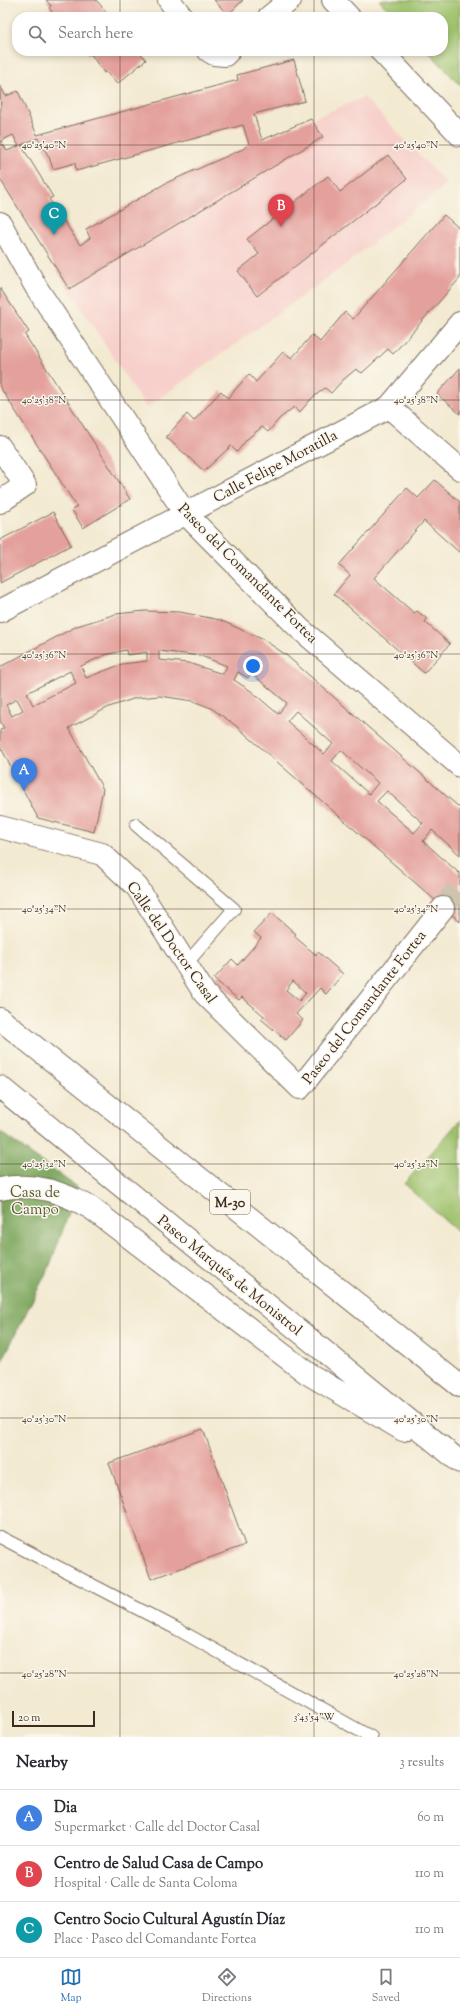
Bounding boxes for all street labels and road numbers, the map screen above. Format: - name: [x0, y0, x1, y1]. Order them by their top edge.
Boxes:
- street label: Calle Felipe Moratilla: [210, 426, 342, 509]
- street label: Paseo del Comandante Fortea: [172, 499, 322, 649]
- street label: Calle del Doctor Casal: [121, 878, 221, 1008]
- street label: Paseo del Comandante Fortea: [298, 926, 432, 1089]
- road number: M-30: [210, 1190, 250, 1214]
- street label: Paseo Marqués de Monistrol: [152, 1211, 306, 1341]

